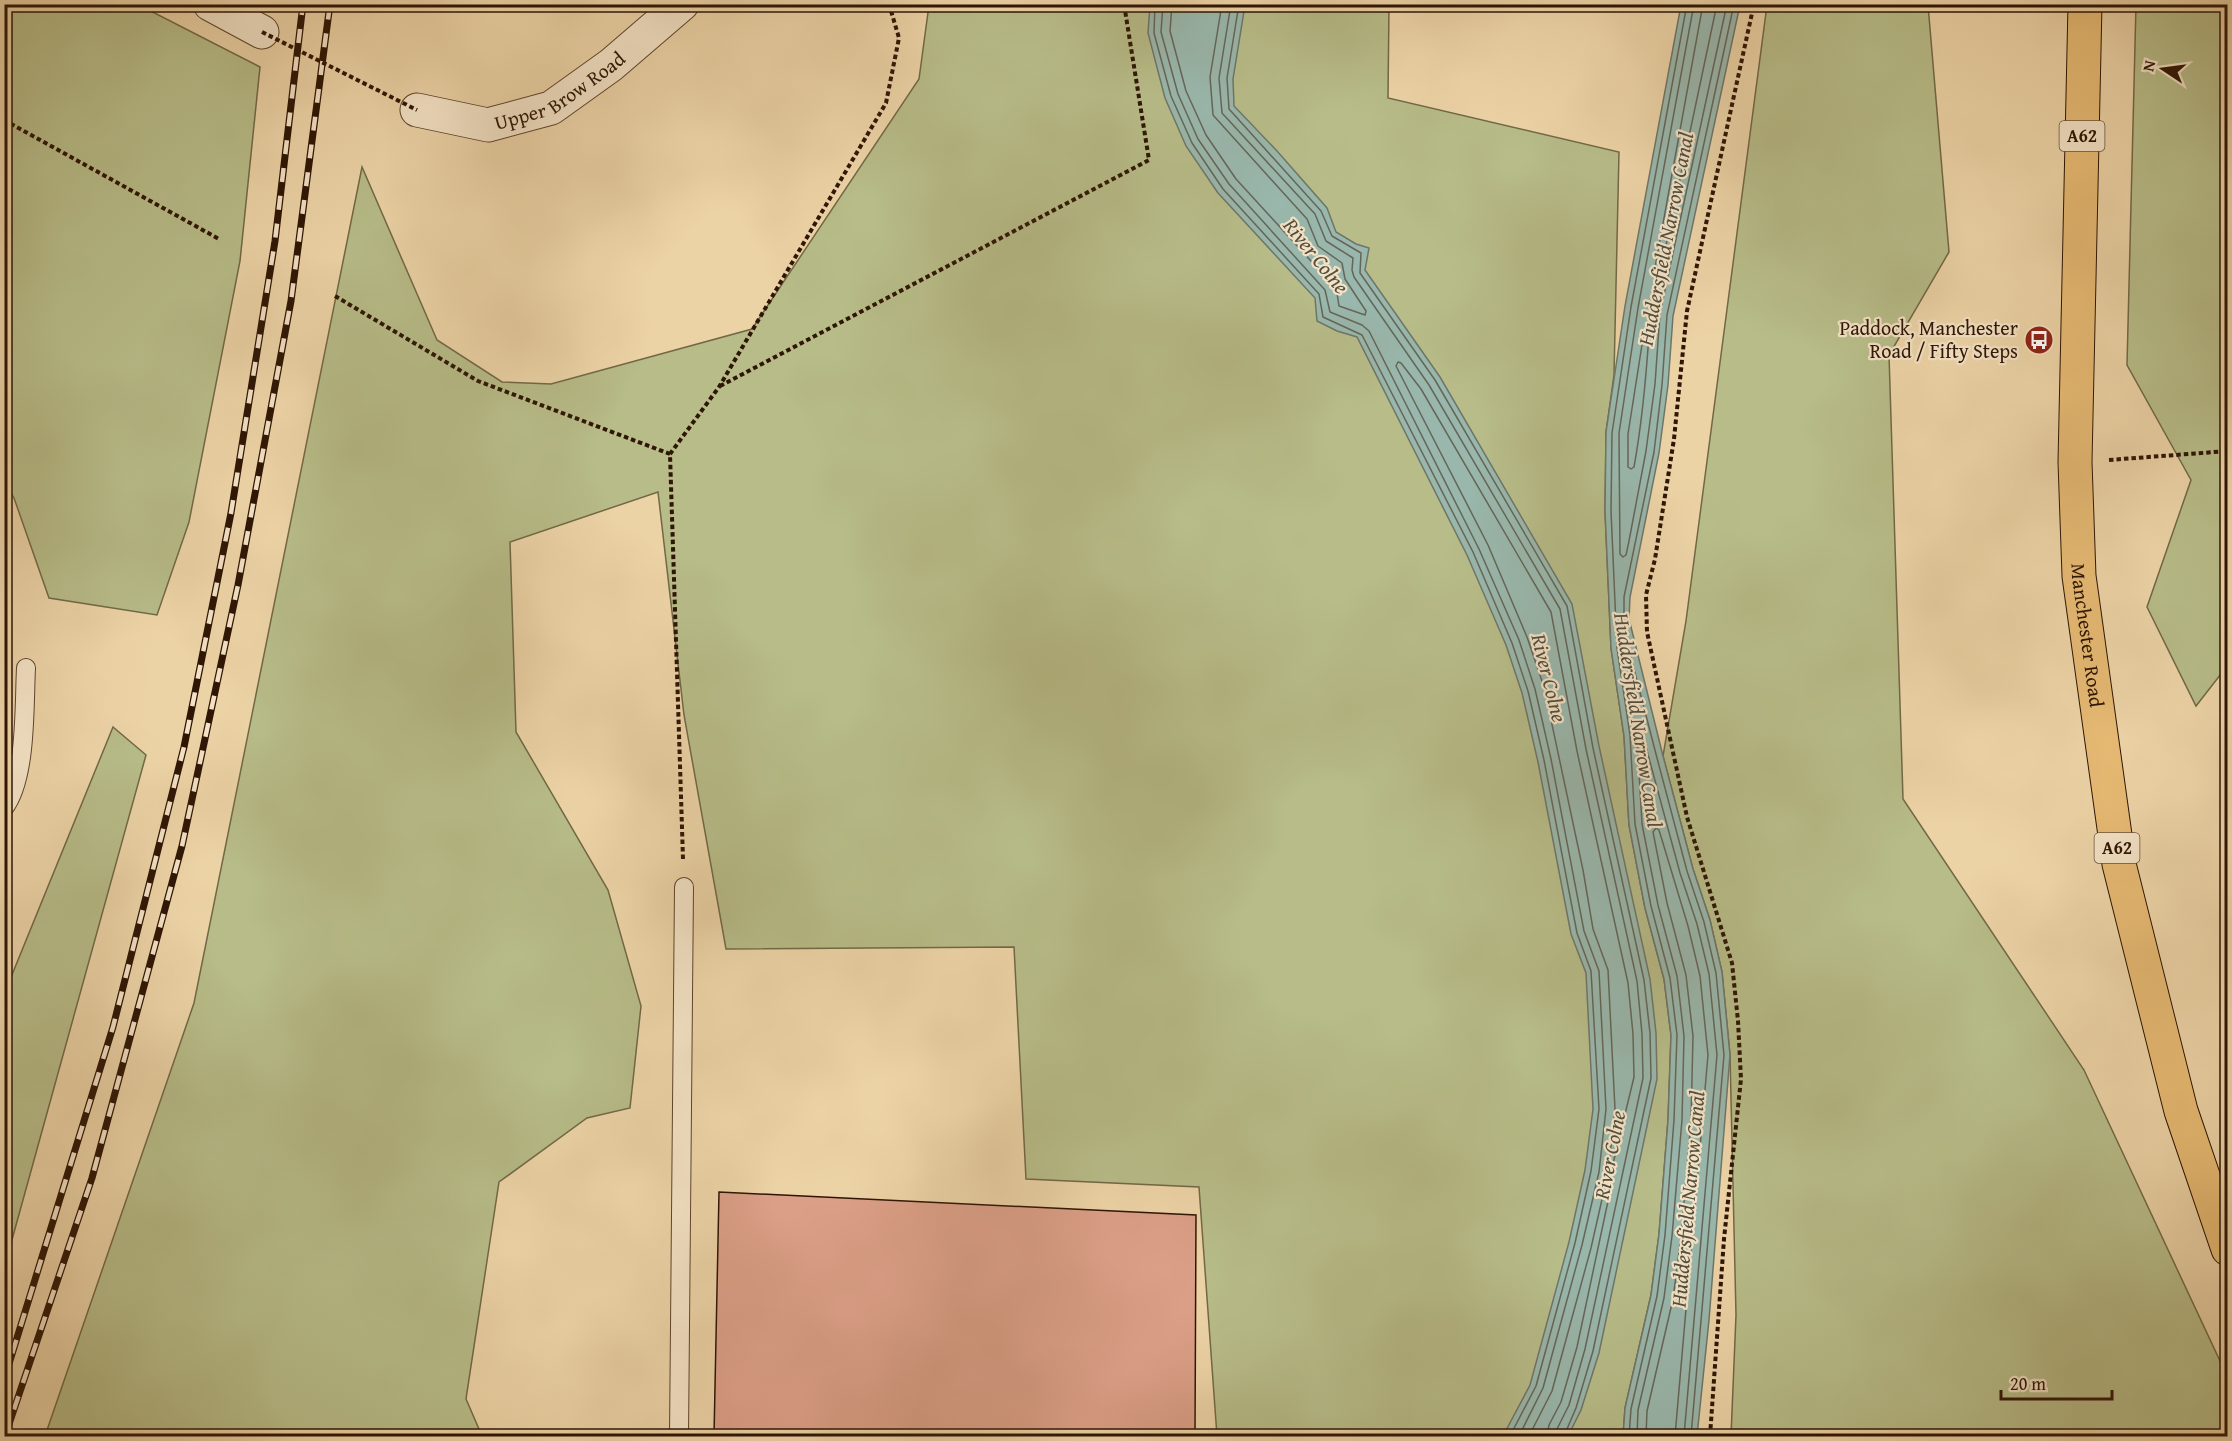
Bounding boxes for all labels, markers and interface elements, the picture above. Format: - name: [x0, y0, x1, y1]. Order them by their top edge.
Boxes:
- north arrow: [2133, 39, 2193, 99]
- street label: Upper Brow Road: [491, 44, 631, 137]
- text: N: [2135, 57, 2161, 74]
- road number: A62: [2060, 121, 2104, 151]
- water label: Huddersfield Narrow Canal: [1629, 129, 1701, 349]
- water label: River Colne: [1275, 210, 1357, 300]
- place label: Paddock, Manchester Road / Fifty Steps: [1839, 313, 2018, 365]
- bus stop icon: Paddock, Manchester Road / Fifty Steps: [2023, 324, 2055, 356]
- street label: Manchester Road: [2065, 563, 2112, 709]
- water label: Huddersfield Narrow Canal: [1606, 609, 1671, 830]
- water label: River Colne: [1523, 629, 1575, 725]
- road number: A62: [2094, 833, 2140, 863]
- water label: Huddersfield Narrow Canal: [1663, 1090, 1712, 1309]
- water label: River Colne: [1586, 1108, 1633, 1203]
- scale bar: [2001, 1363, 2112, 1401]
- text: 20 m: [2010, 1370, 2046, 1397]

